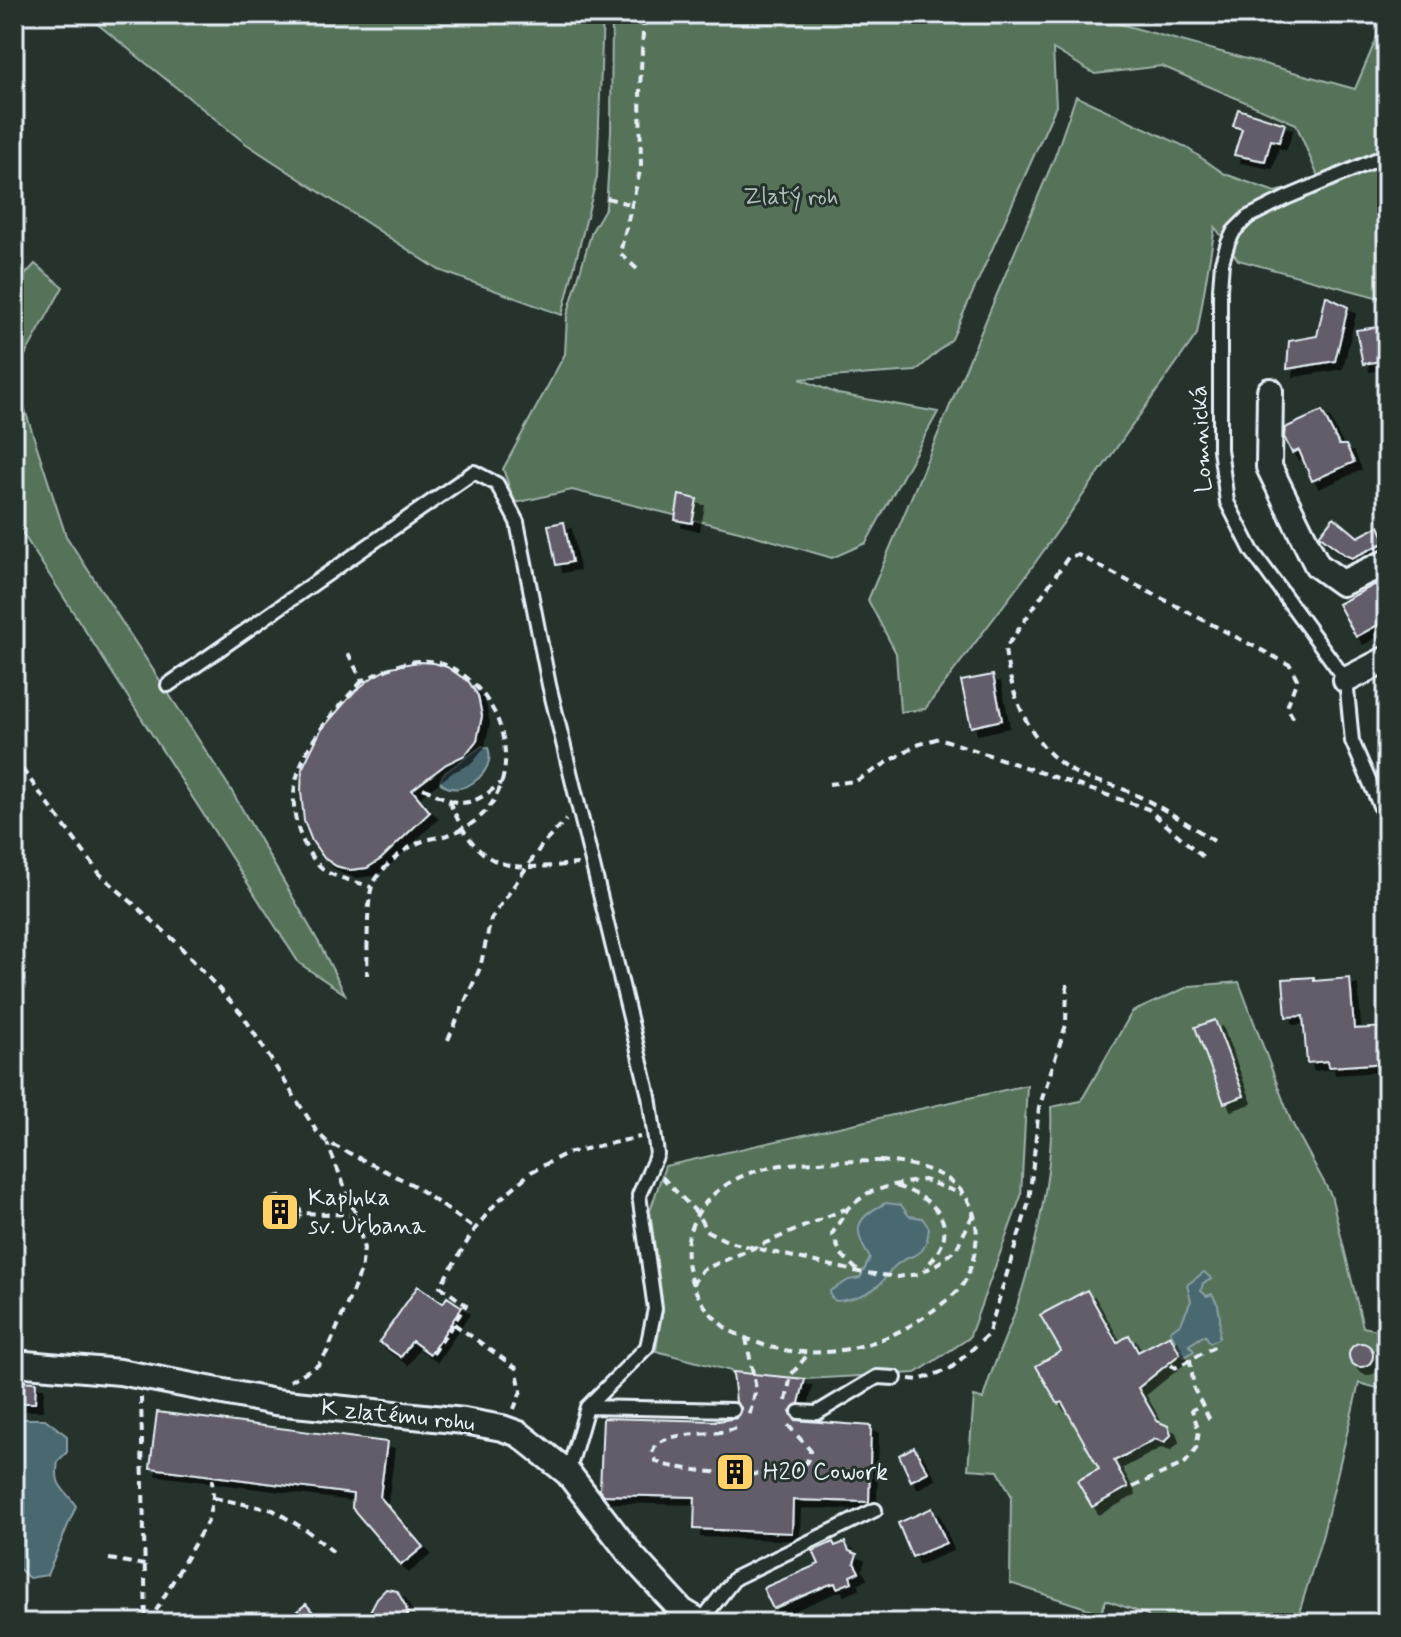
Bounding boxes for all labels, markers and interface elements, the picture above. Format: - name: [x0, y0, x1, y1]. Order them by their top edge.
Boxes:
- park label: Zlatý roh: [743, 182, 839, 213]
- street label: Lomnická: [1184, 385, 1220, 493]
- place label: Kaplnka sv. Urbana: [308, 1183, 426, 1242]
- building icon: Kaplnka sv. Urbana: [259, 1191, 301, 1233]
- street label: K zlatému rohu: [320, 1393, 477, 1439]
- building icon: H2O Cowork: [714, 1451, 756, 1493]
- place label: H2O Cowork: [763, 1457, 888, 1488]

